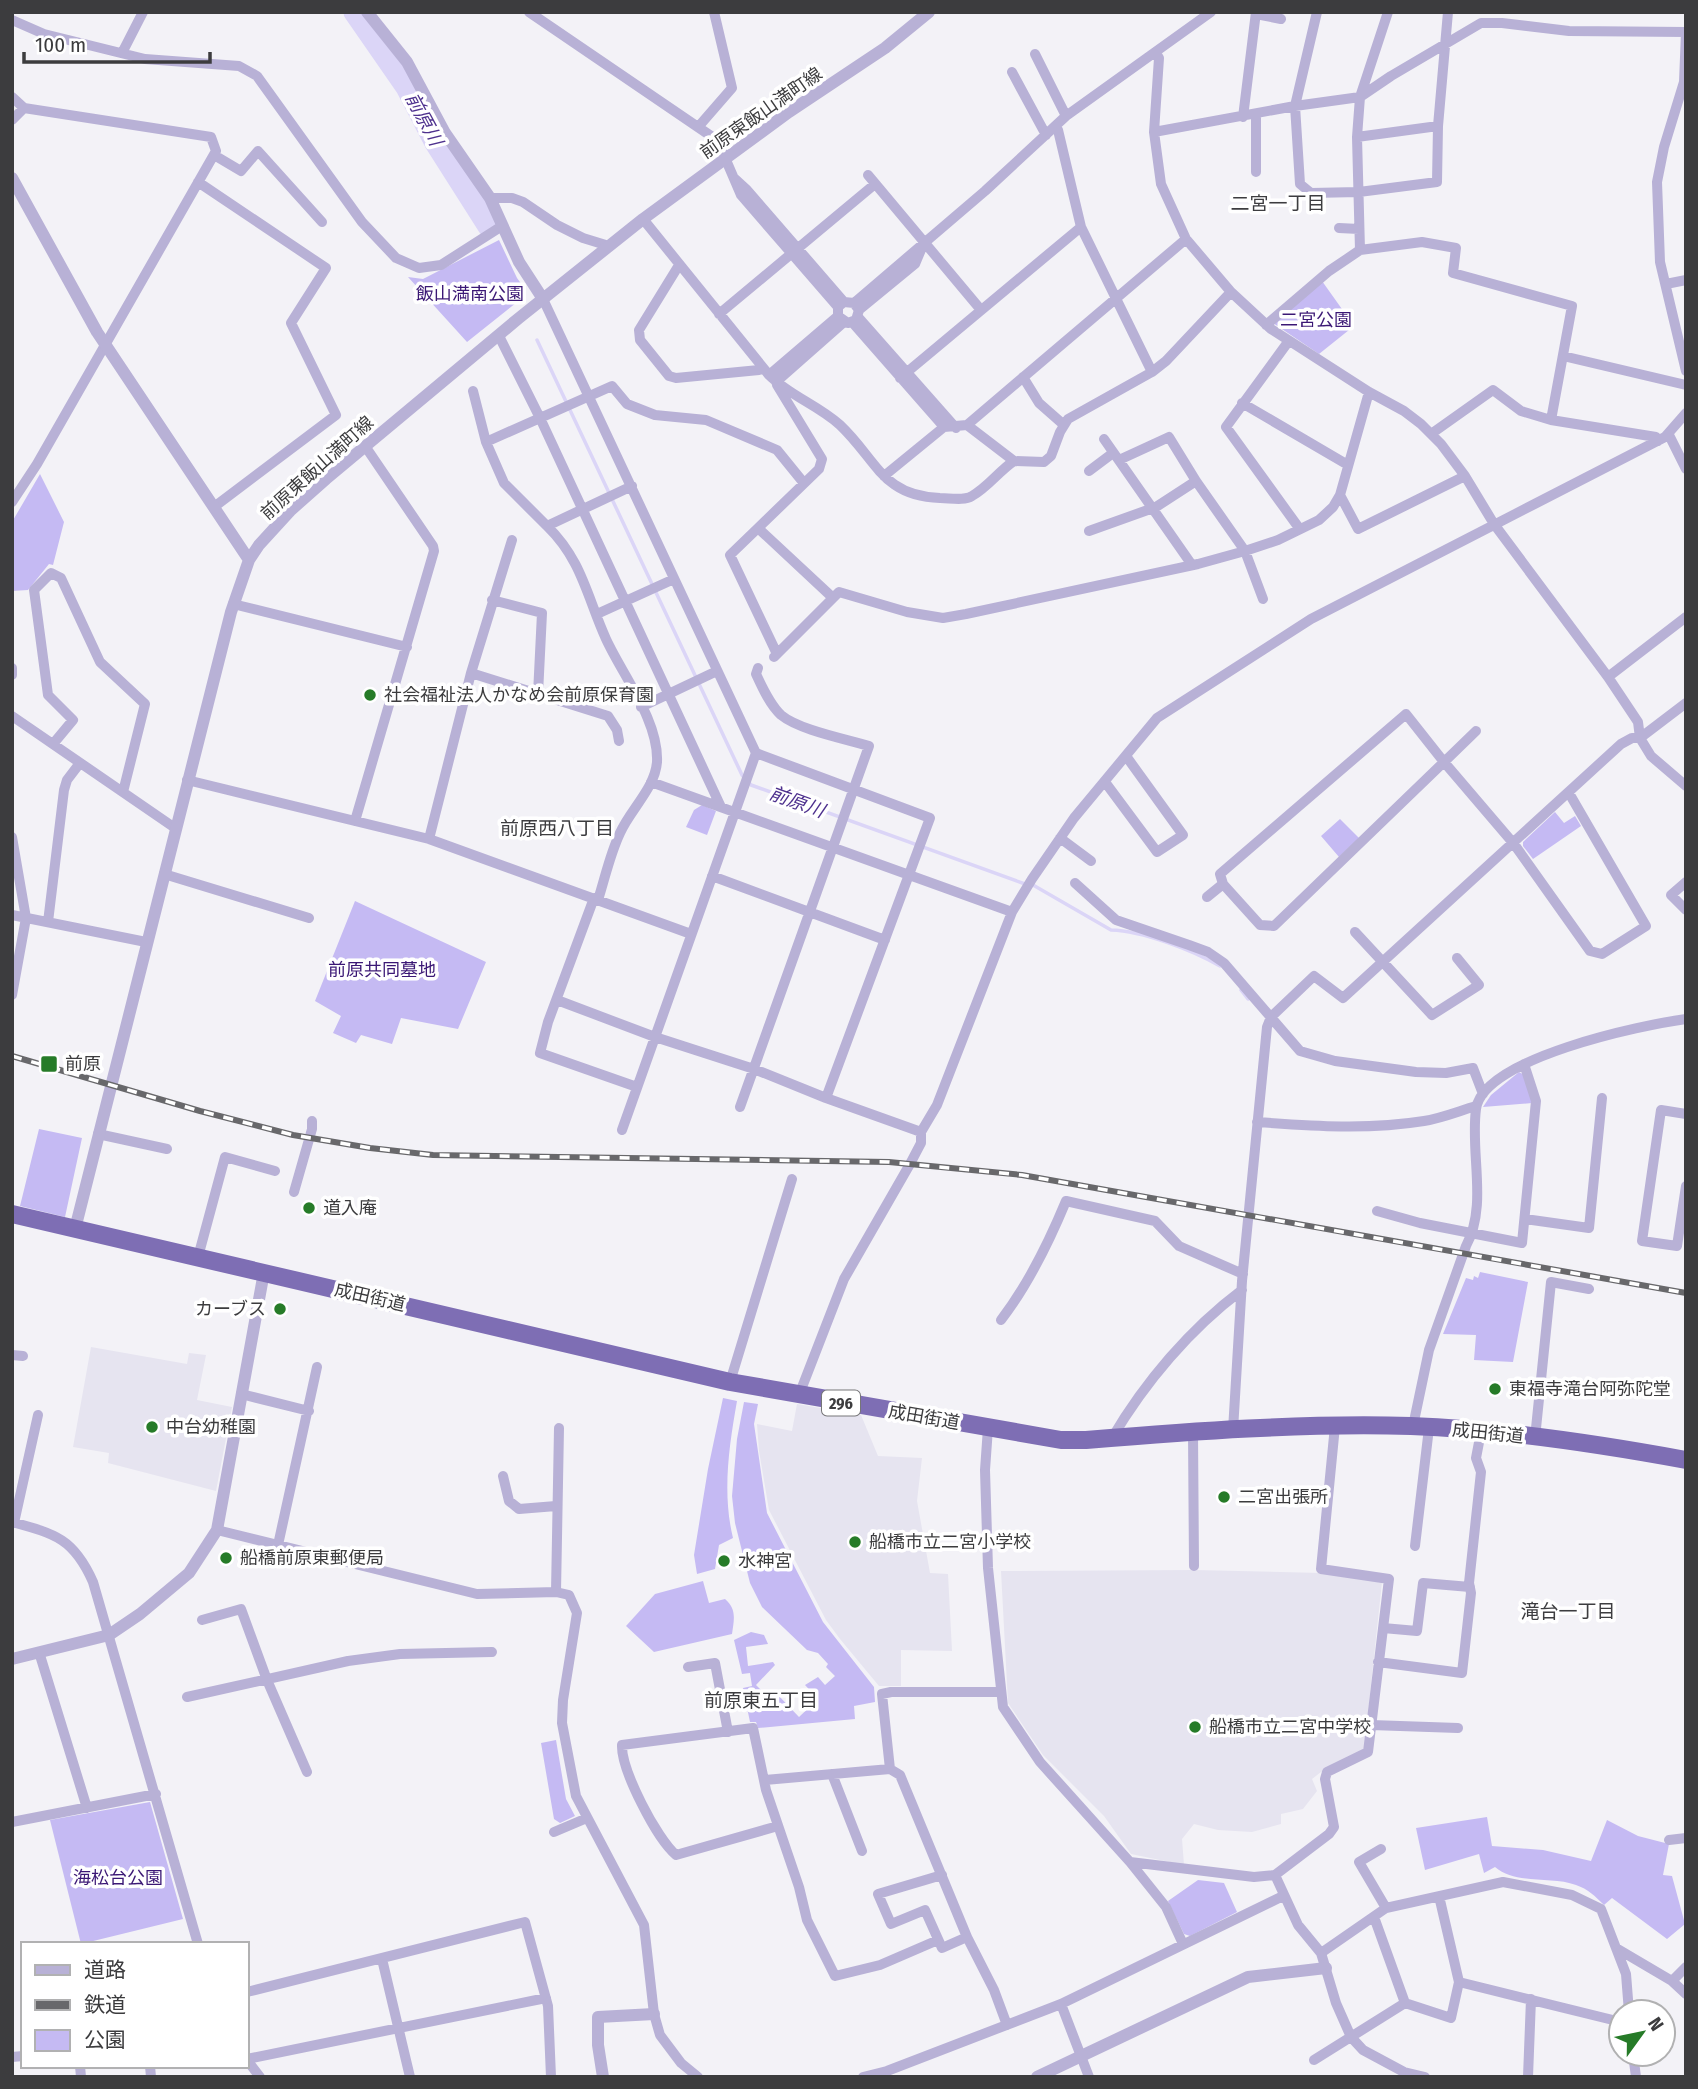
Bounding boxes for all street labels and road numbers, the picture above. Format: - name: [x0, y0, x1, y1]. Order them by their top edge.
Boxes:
- street label: 前原東飯山満町線: [696, 63, 826, 163]
- street label: 前原東飯山満町線: [256, 412, 378, 524]
- street label: 成田街道: [332, 1278, 408, 1316]
- road number: 296: [822, 1390, 860, 1415]
- street label: 成田街道: [887, 1400, 961, 1434]
- street label: 成田街道: [1451, 1418, 1525, 1448]

